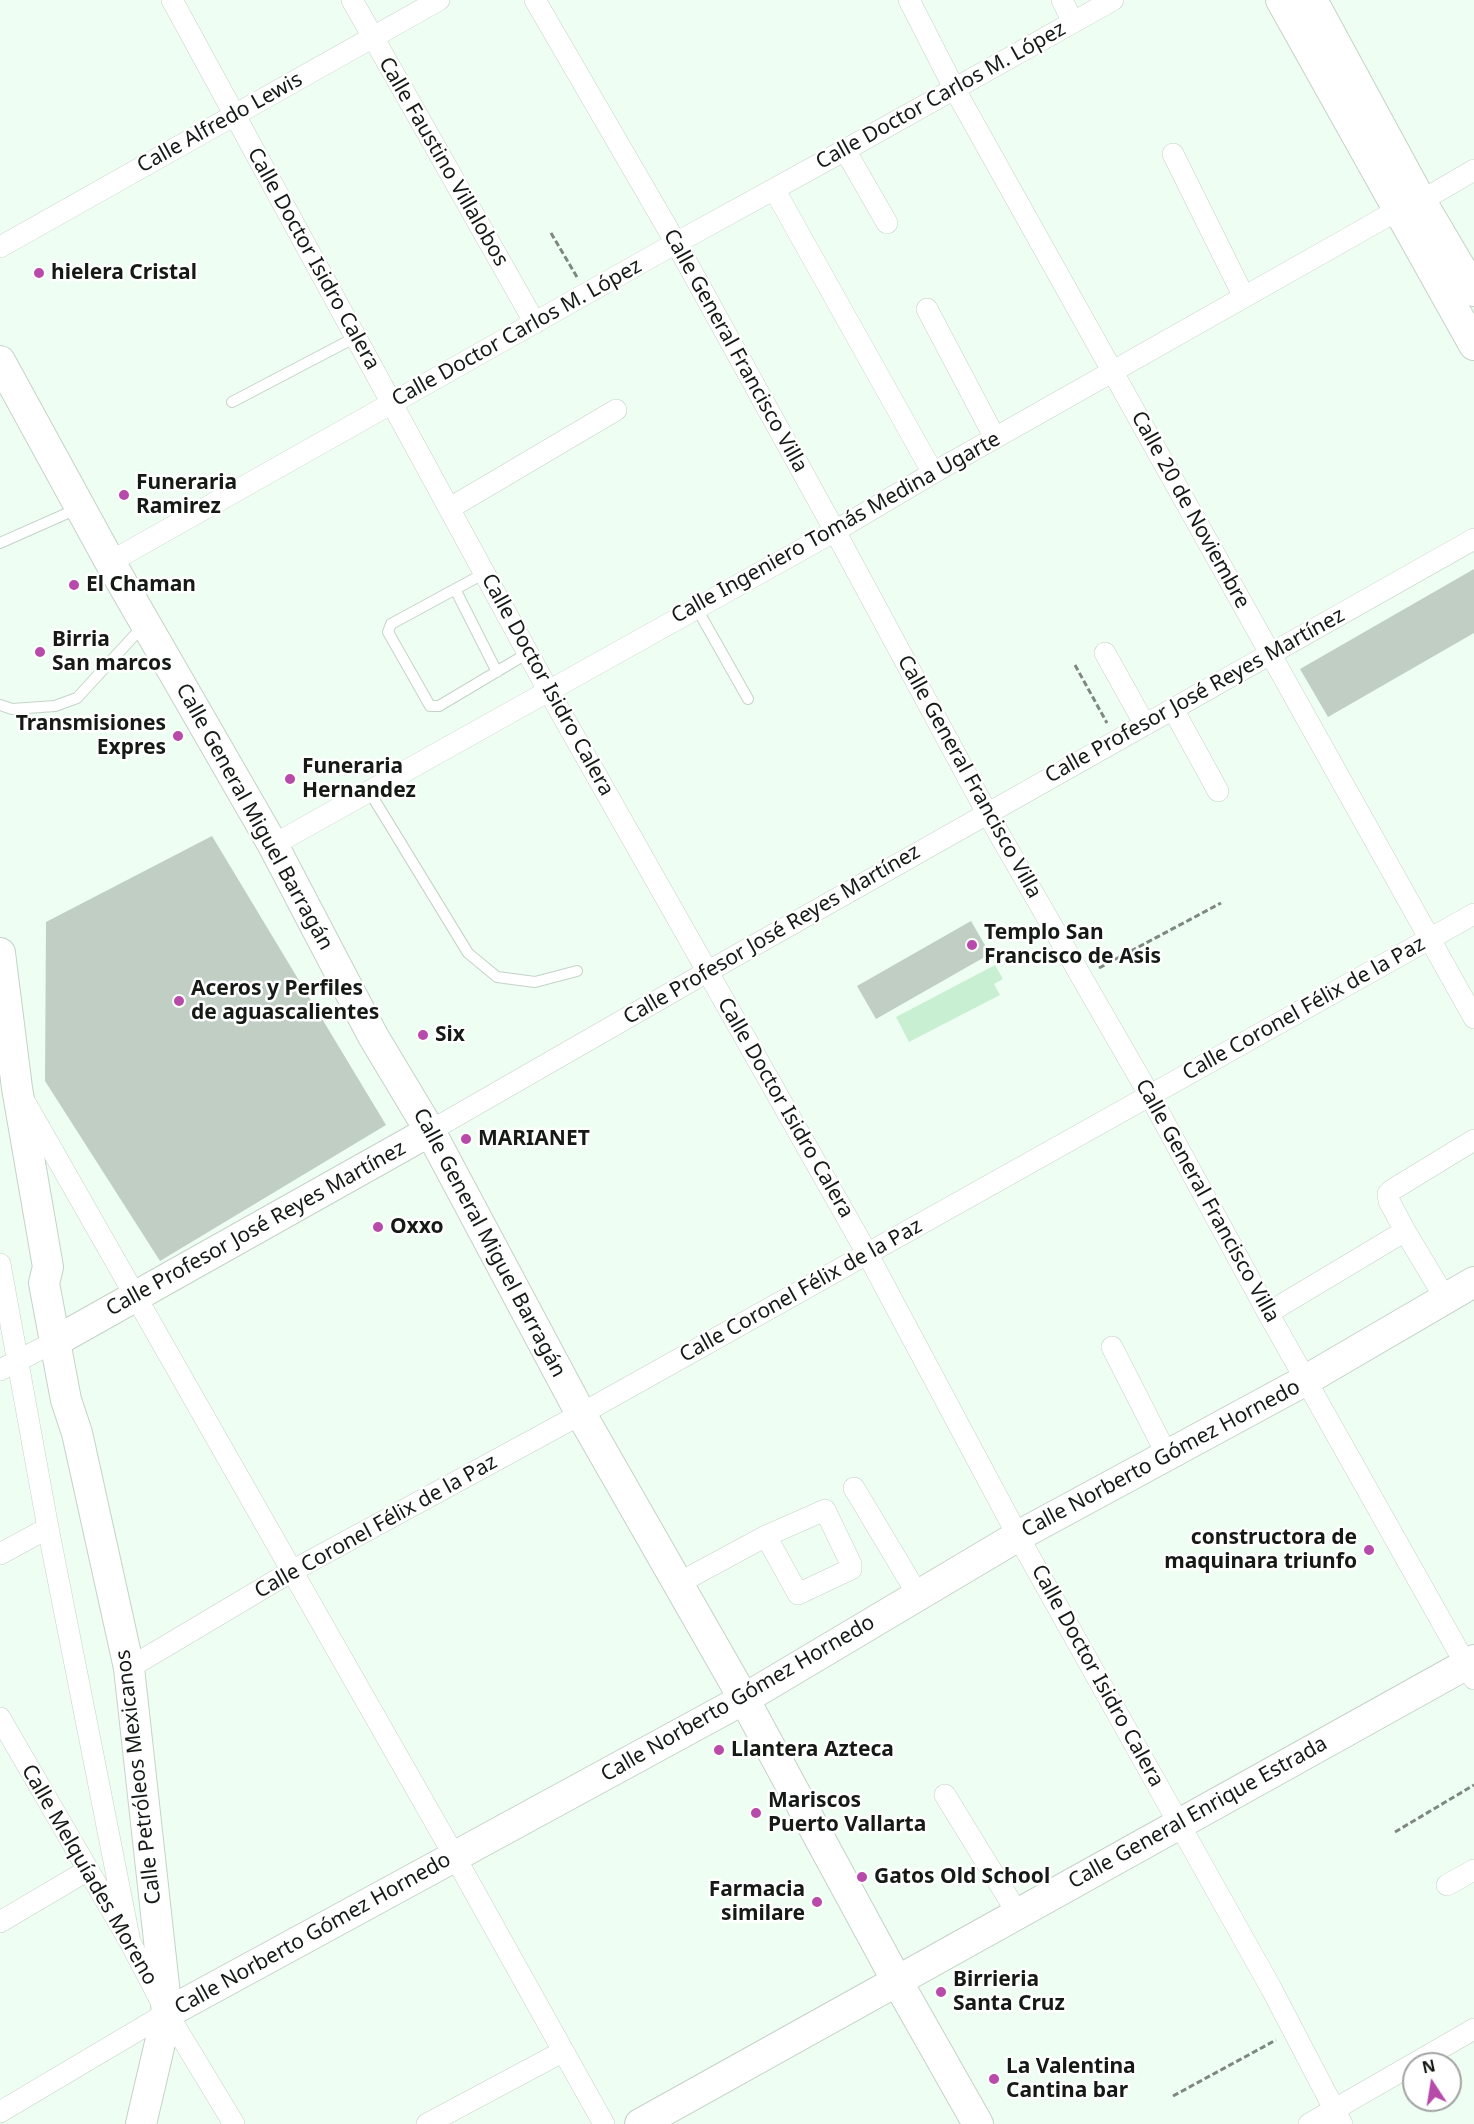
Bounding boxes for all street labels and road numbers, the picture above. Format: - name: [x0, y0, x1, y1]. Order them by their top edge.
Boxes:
- street label: Calle Doctor Carlos M. López: [812, 17, 1070, 175]
- street label: Calle Faustino Villalobos: [373, 53, 513, 271]
- street label: Calle Alfredo Lewis: [133, 67, 307, 179]
- street label: Calle Doctor Isidro Calera: [241, 144, 385, 374]
- street label: Calle General Francisco Villa: [657, 225, 813, 477]
- street label: Calle Doctor Carlos M. López: [388, 254, 646, 412]
- street label: Calle 20 de Noviembre: [1125, 407, 1255, 613]
- street label: Calle Ingeniero Tomás Medina Ugarte: [667, 427, 1005, 629]
- street label: Calle Doctor Isidro Calera: [475, 570, 619, 800]
- street label: Calle Profesor José Reyes Martínez: [1041, 603, 1349, 789]
- street label: Calle General Francisco Villa: [891, 651, 1047, 903]
- street label: Calle General Miguel Barragán: [170, 679, 338, 955]
- street label: Calle Profesor José Reyes Martínez: [619, 840, 925, 1030]
- street label: Calle Coronel Félix de la Paz: [1178, 932, 1430, 1086]
- street label: Calle Doctor Isidro Calera: [712, 993, 858, 1223]
- street label: Calle General Francisco Villa: [1129, 1075, 1285, 1327]
- street label: Calle General Miguel Barragán: [407, 1104, 571, 1382]
- street label: Calle Profesor José Reyes Martínez: [102, 1136, 410, 1322]
- street label: Calle Coronel Félix de la Paz: [675, 1214, 927, 1368]
- street label: Calle Norberto Gómez Hornedo: [1017, 1375, 1305, 1543]
- street label: Calle Coronel Félix de la Paz: [250, 1450, 502, 1604]
- street label: Calle Doctor Isidro Calera: [1025, 1561, 1169, 1791]
- street label: Calle Norberto Gómez Hornedo: [597, 1610, 879, 1788]
- street label: Calle Petróleos Mexicanos: [111, 1648, 167, 1906]
- street label: Calle General Enrique Estrada: [1064, 1731, 1332, 1895]
- street label: Calle Melquíades Moreno: [15, 1760, 163, 1990]
- street label: Calle Norberto Gómez Hornedo: [171, 1847, 455, 2021]

